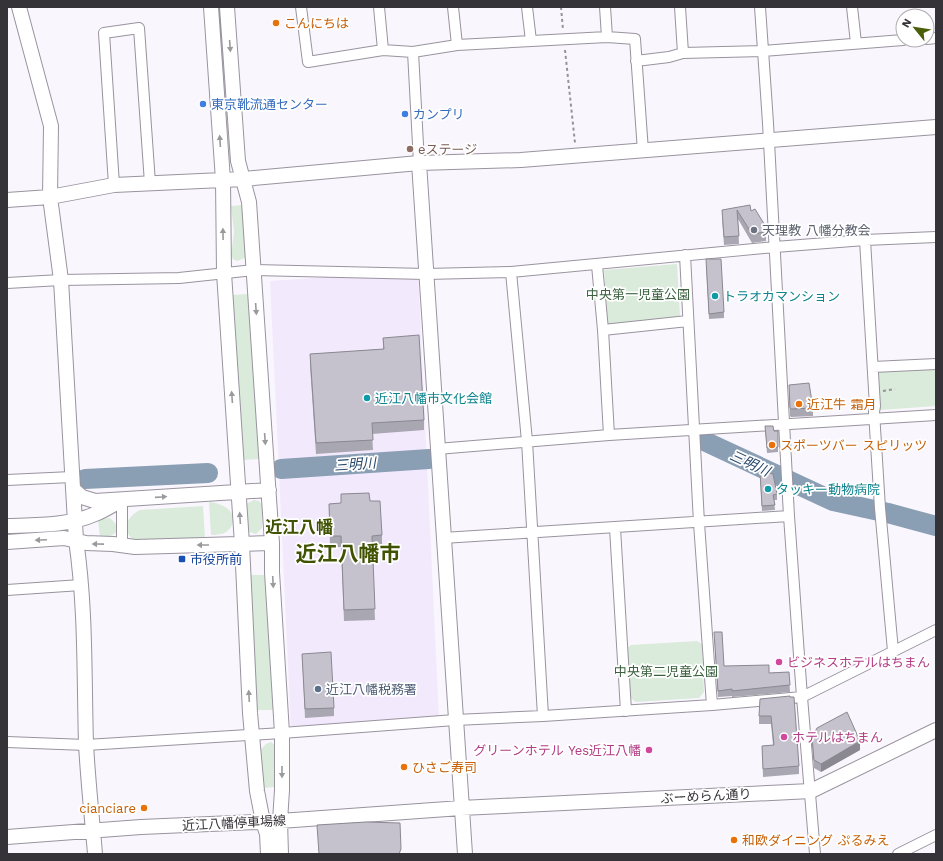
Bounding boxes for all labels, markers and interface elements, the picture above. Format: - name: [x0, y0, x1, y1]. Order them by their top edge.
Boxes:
- north arrow: [895, 8, 935, 48]
- place label: こんにちは: [284, 16, 349, 31]
- text: N: [899, 16, 914, 30]
- marker: こんにちは: [271, 18, 281, 28]
- one-way arrow: [226, 40, 233, 52]
- place label: 東京靴流通センター: [211, 97, 328, 112]
- marker: 東京靴流通センター: [198, 99, 208, 109]
- place label: カンプリ: [413, 107, 465, 122]
- marker: カンプリ: [400, 109, 410, 119]
- one-way arrow: [217, 135, 224, 147]
- place label: eステージ: [418, 142, 477, 157]
- marker: eステージ: [405, 144, 415, 154]
- place label: 天理教 八幡分教会: [762, 223, 870, 238]
- marker: 天理教 八幡分教会: [749, 225, 759, 235]
- one-way arrow: [220, 227, 226, 240]
- park label: 中央第一児童公園: [586, 287, 690, 302]
- place label: トラオカマンション: [723, 289, 840, 304]
- marker: トラオカマンション: [710, 291, 720, 301]
- one-way arrow: [252, 303, 259, 315]
- one-way arrow: [229, 390, 235, 403]
- place label: 近江八幡市文化会館: [375, 391, 492, 406]
- marker: 近江八幡市文化会館: [362, 393, 372, 403]
- place label: 近江牛 霜月: [807, 397, 876, 412]
- marker: 近江牛 霜月: [794, 399, 804, 409]
- one-way arrow: [261, 433, 268, 445]
- place label: スポーツバー スピリッツ: [780, 438, 927, 453]
- marker: スポーツバー スピリッツ: [767, 440, 777, 450]
- water label: 三明川: [728, 447, 774, 480]
- water label: 三明川: [333, 454, 379, 473]
- place label: タッキー動物病院: [776, 482, 880, 497]
- marker: タッキー動物病院: [763, 484, 773, 494]
- one-way arrow: [155, 494, 167, 501]
- one-way arrow: [237, 512, 244, 524]
- district label: 近江八幡: [265, 517, 333, 537]
- one-way arrow: [35, 536, 47, 543]
- one-way arrow: [91, 541, 104, 547]
- district label: 近江八幡市: [296, 541, 401, 566]
- one-way arrow: [197, 542, 209, 549]
- place label: 市役所前: [190, 552, 242, 567]
- marker: 市役所前: [177, 554, 187, 564]
- one-way arrow: [270, 576, 276, 589]
- place label: ビジネスホテルはちまん: [787, 655, 930, 670]
- marker: ビジネスホテルはちまん: [774, 657, 784, 667]
- park label: 中央第二児童公園: [614, 664, 718, 679]
- place label: 近江八幡税務署: [326, 682, 417, 697]
- marker: 近江八幡税務署: [313, 684, 323, 694]
- one-way arrow: [246, 689, 252, 702]
- place label: ホテルはちまん: [792, 730, 883, 745]
- marker: ホテルはちまん: [779, 732, 789, 742]
- place label: グリーンホテル Yes近江八幡: [473, 743, 641, 758]
- marker: グリーンホテル Yes近江八幡: [644, 745, 654, 755]
- place label: ひさご寿司: [412, 760, 477, 775]
- marker: ひさご寿司: [399, 762, 409, 772]
- one-way arrow: [279, 766, 285, 779]
- street label: ぶーめらん通り: [660, 786, 752, 806]
- place label: cianciare: [79, 801, 136, 816]
- marker: cianciare: [139, 803, 149, 813]
- street label: 近江八幡停車場線: [182, 813, 286, 833]
- place label: 和欧ダイニング ぷるみえ: [742, 833, 889, 848]
- marker: 和欧ダイニング ぷるみえ: [729, 835, 739, 845]

